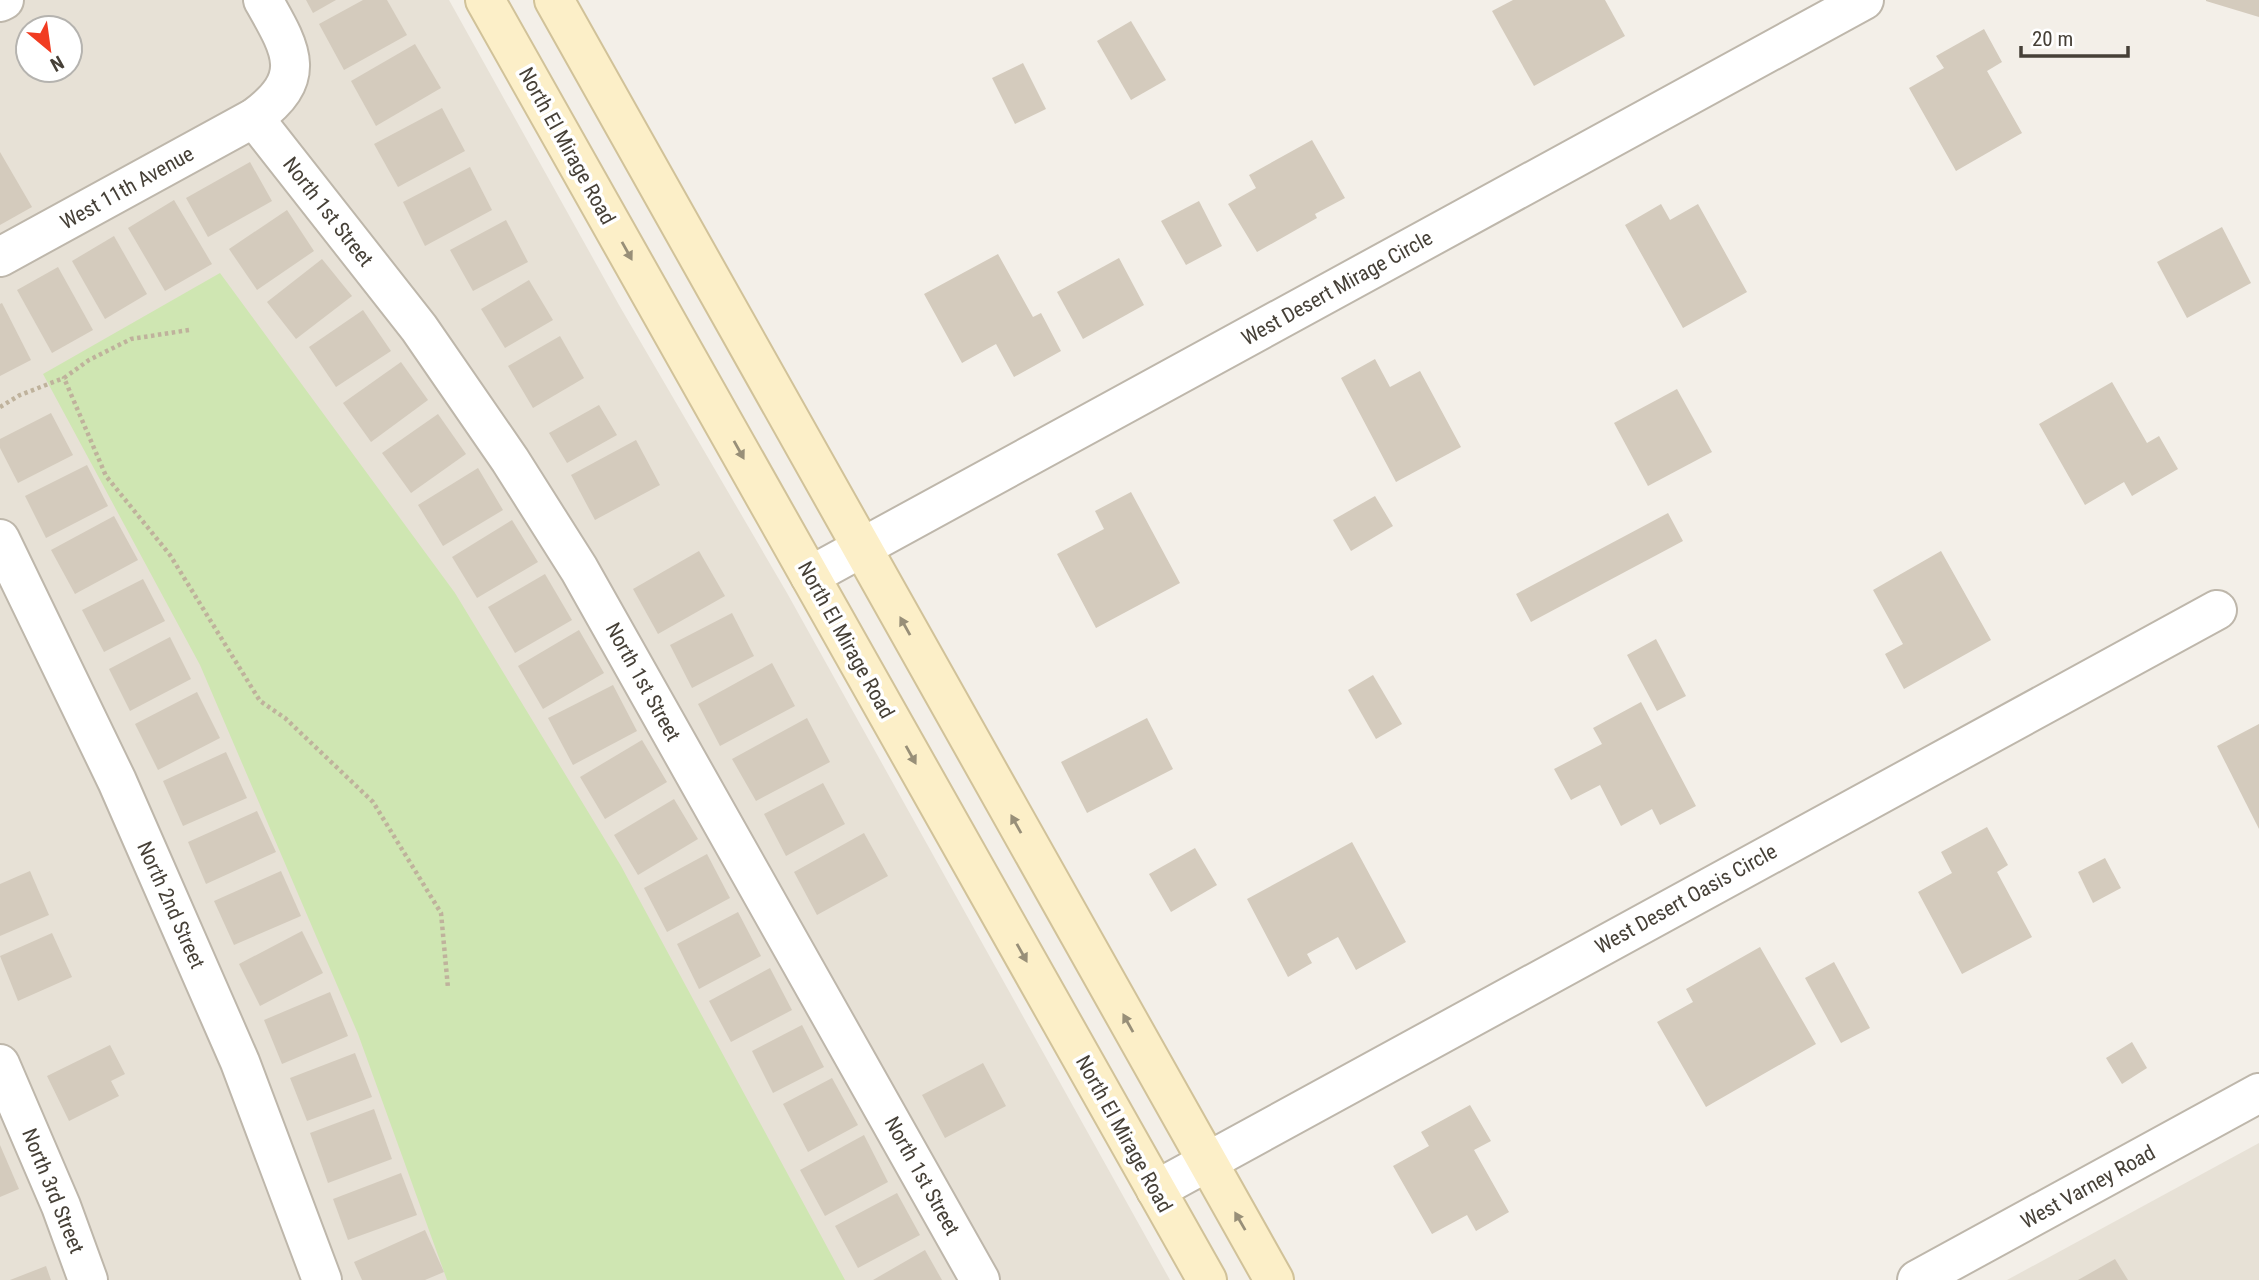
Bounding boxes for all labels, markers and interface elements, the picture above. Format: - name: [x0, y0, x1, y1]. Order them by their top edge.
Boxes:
- north arrow: [14, 14, 84, 84]
- scale bar: [2021, 14, 2128, 58]
- text: 20 m: [2032, 27, 2073, 51]
- text: N: [46, 51, 68, 76]
- street label: North El Mirage Road: [514, 63, 620, 229]
- street label: West 11th Avenue: [56, 141, 198, 234]
- street label: North 1st Street: [278, 153, 378, 271]
- street label: West Desert Mirage Circle: [1237, 225, 1437, 350]
- one-way arrow: [621, 242, 633, 261]
- one-way arrow: [733, 440, 745, 459]
- street label: North El Mirage Road: [793, 557, 899, 723]
- one-way arrow: [899, 616, 911, 636]
- street label: North 1st Street: [601, 619, 685, 745]
- one-way arrow: [905, 745, 917, 764]
- one-way arrow: [1010, 815, 1022, 834]
- street label: North 2nd Street: [132, 838, 210, 972]
- street label: West Desert Oasis Circle: [1591, 839, 1781, 959]
- one-way arrow: [1016, 943, 1028, 962]
- one-way arrow: [1122, 1013, 1134, 1032]
- street label: North El Mirage Road: [1071, 1051, 1177, 1217]
- street label: North 1st Street: [880, 1113, 964, 1239]
- street label: North 3rd Street: [17, 1125, 89, 1257]
- street label: West Varney Road: [2017, 1140, 2159, 1234]
- one-way arrow: [1234, 1211, 1246, 1230]

